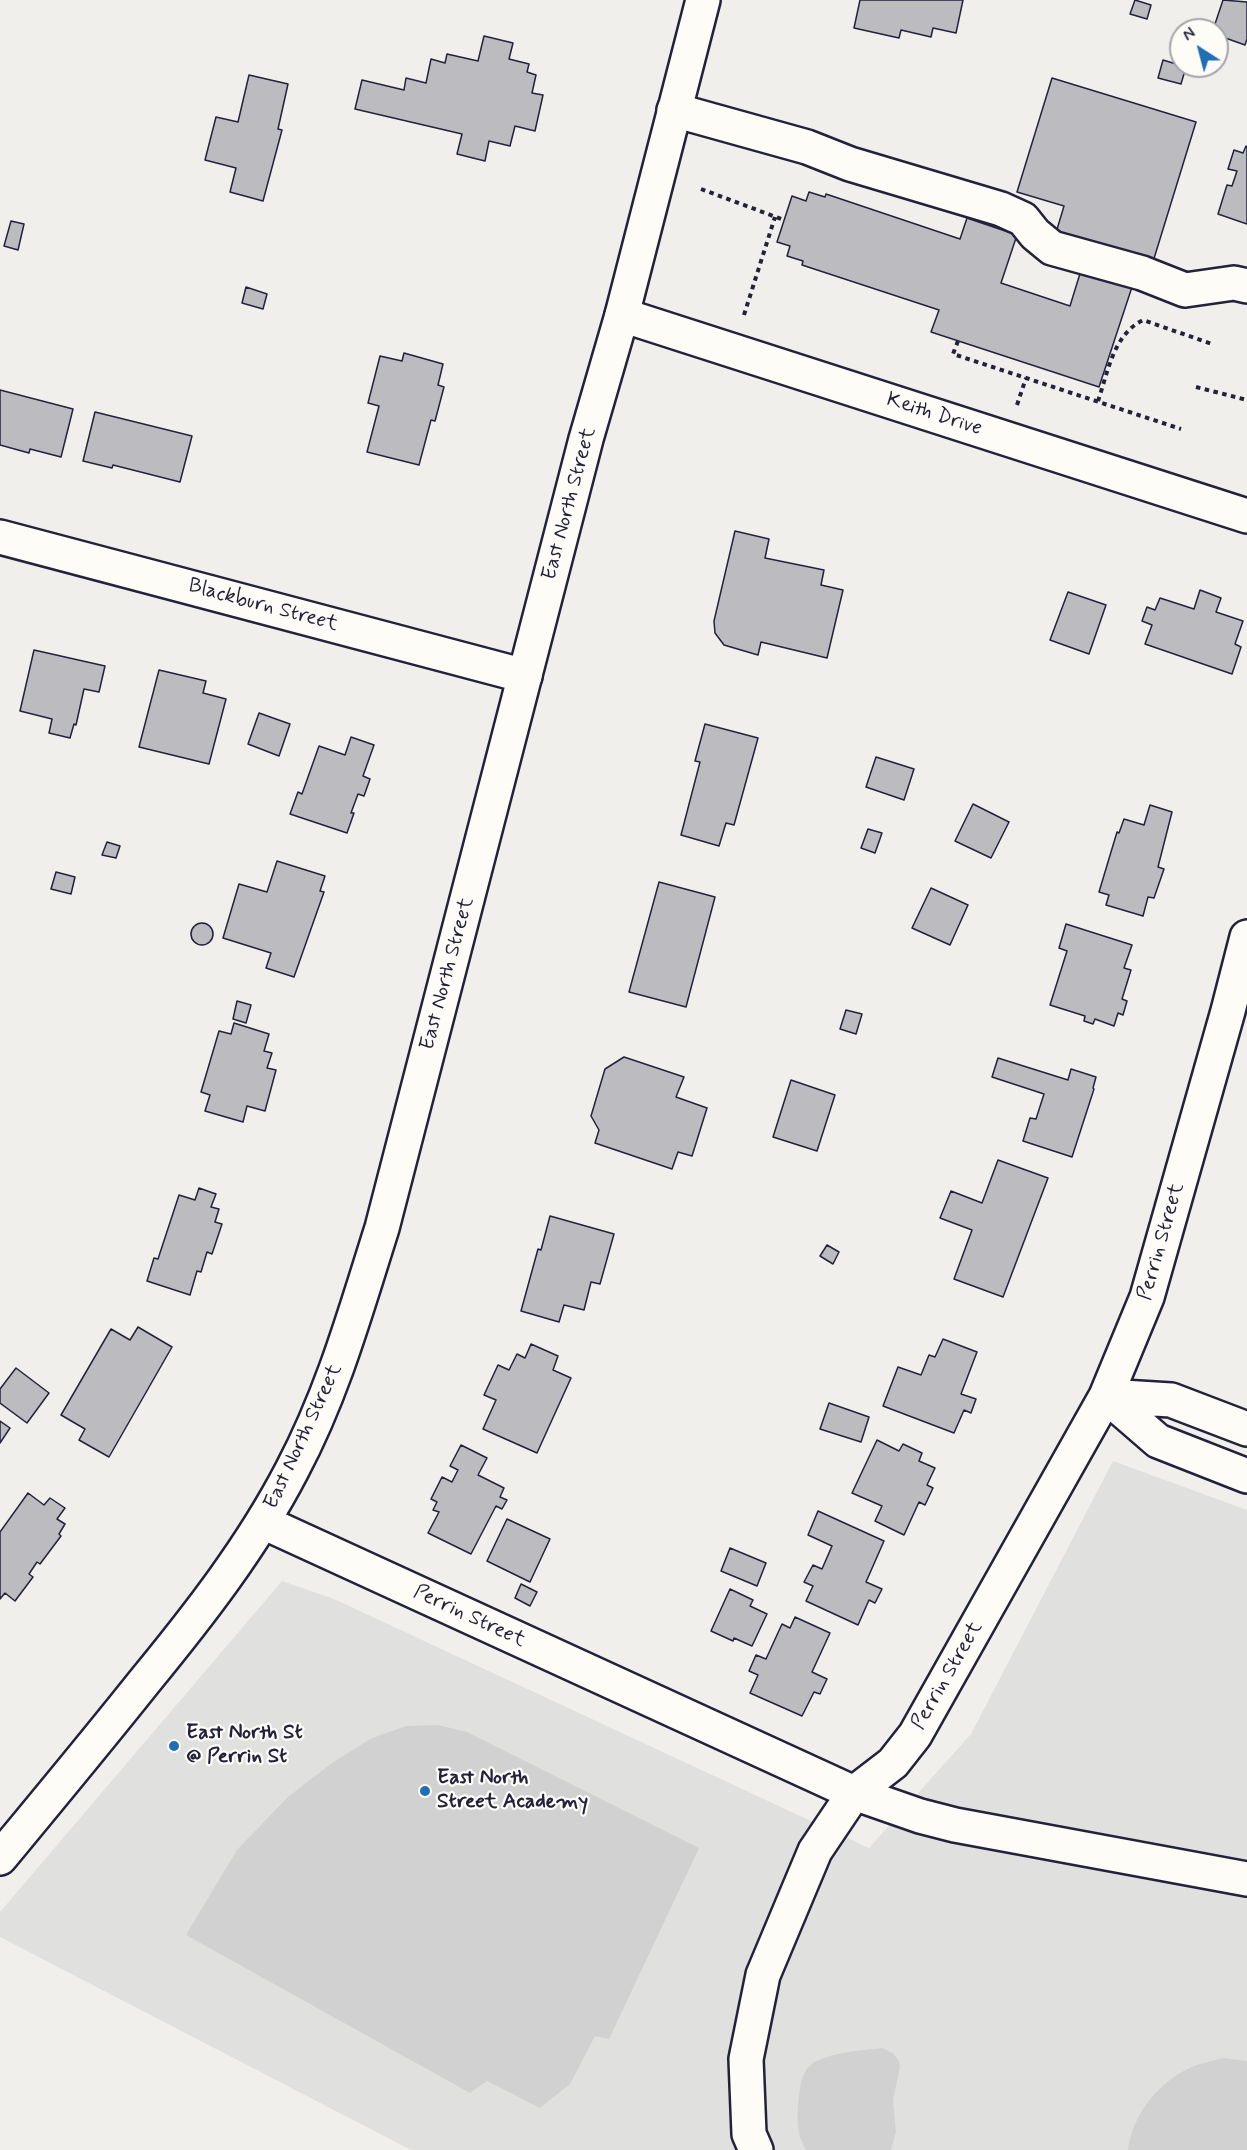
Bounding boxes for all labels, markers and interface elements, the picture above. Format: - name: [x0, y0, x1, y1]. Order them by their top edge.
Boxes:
- north arrow: [1169, 18, 1229, 78]
- text: N: [1179, 23, 1200, 46]
- street label: Keith Drive: [883, 388, 985, 442]
- street label: East North Street: [537, 425, 603, 583]
- street label: Blackburn Street: [185, 574, 341, 638]
- street label: East North Street: [415, 895, 481, 1053]
- street label: Perrin Street: [1133, 1180, 1191, 1304]
- street label: East North Street: [259, 1360, 349, 1514]
- street label: Perrin Street: [409, 1580, 529, 1654]
- street label: Perrin Street: [907, 1617, 989, 1735]
- place label: East North St @ Perrin St: [186, 1721, 303, 1771]
- marker: East North St @ Perrin St: [167, 1739, 181, 1753]
- place label: East North Street Academy: [437, 1766, 588, 1816]
- marker: East North Street Academy: [418, 1784, 432, 1798]

